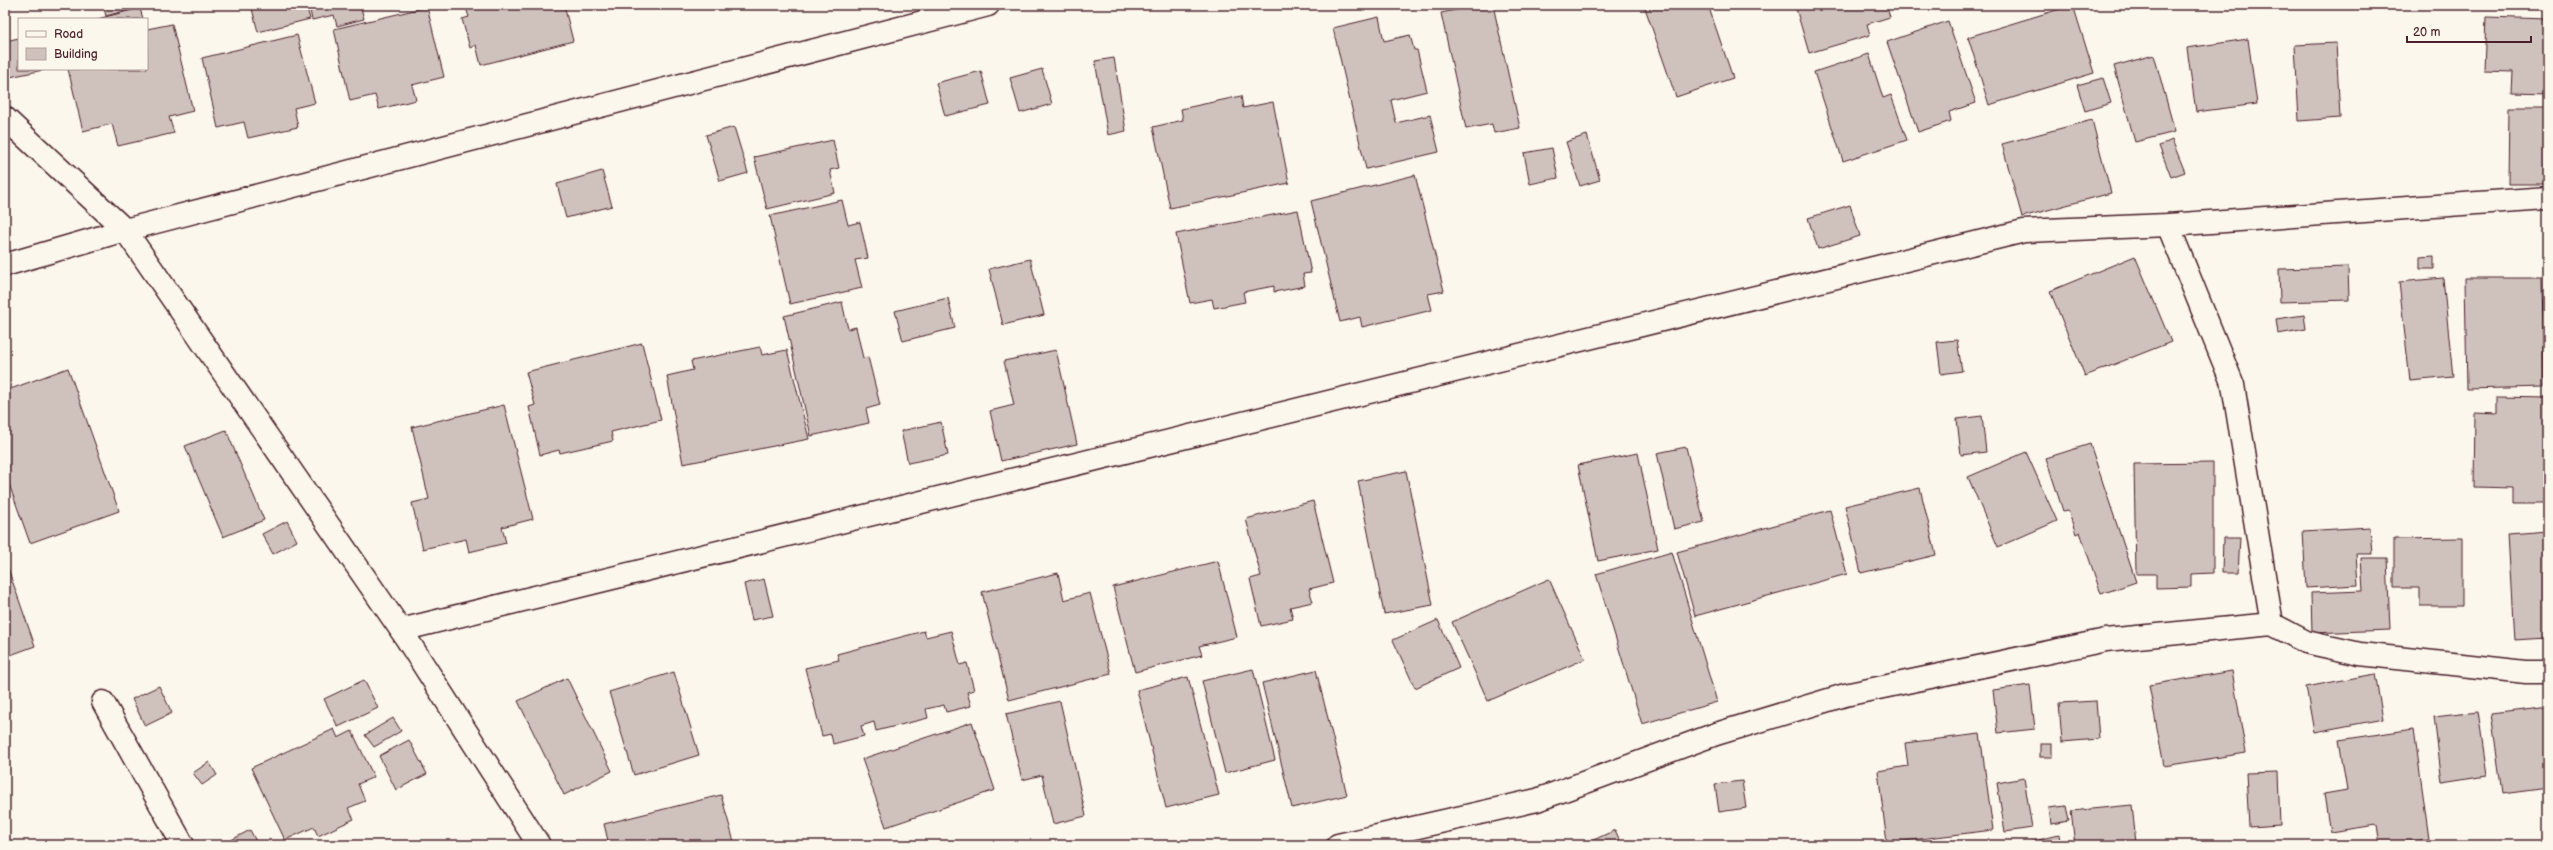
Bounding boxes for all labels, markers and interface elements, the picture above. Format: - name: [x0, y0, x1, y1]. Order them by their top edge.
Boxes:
- legend: [18, 18, 148, 70]
- scale bar: [2407, 18, 2531, 44]
- text: 20 m: [2413, 25, 2440, 40]
- text: Road: [54, 27, 83, 42]
- text: Building: [54, 47, 98, 62]

